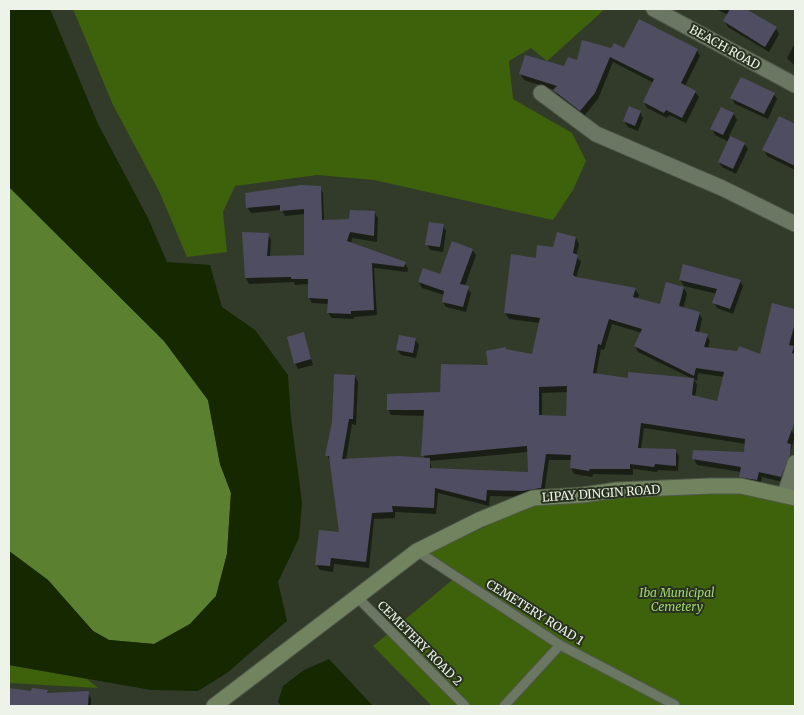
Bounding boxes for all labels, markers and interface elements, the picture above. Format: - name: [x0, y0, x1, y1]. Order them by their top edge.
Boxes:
- street label: BEACH ROAD: [687, 21, 763, 73]
- street label: LIPAY DINGIN ROAD: [541, 481, 661, 505]
- street label: CEMETERY ROAD 1: [484, 576, 587, 648]
- park label: Iba Municipal Cemetery: [639, 585, 715, 614]
- street label: CEMETERY ROAD 2: [375, 598, 465, 688]

